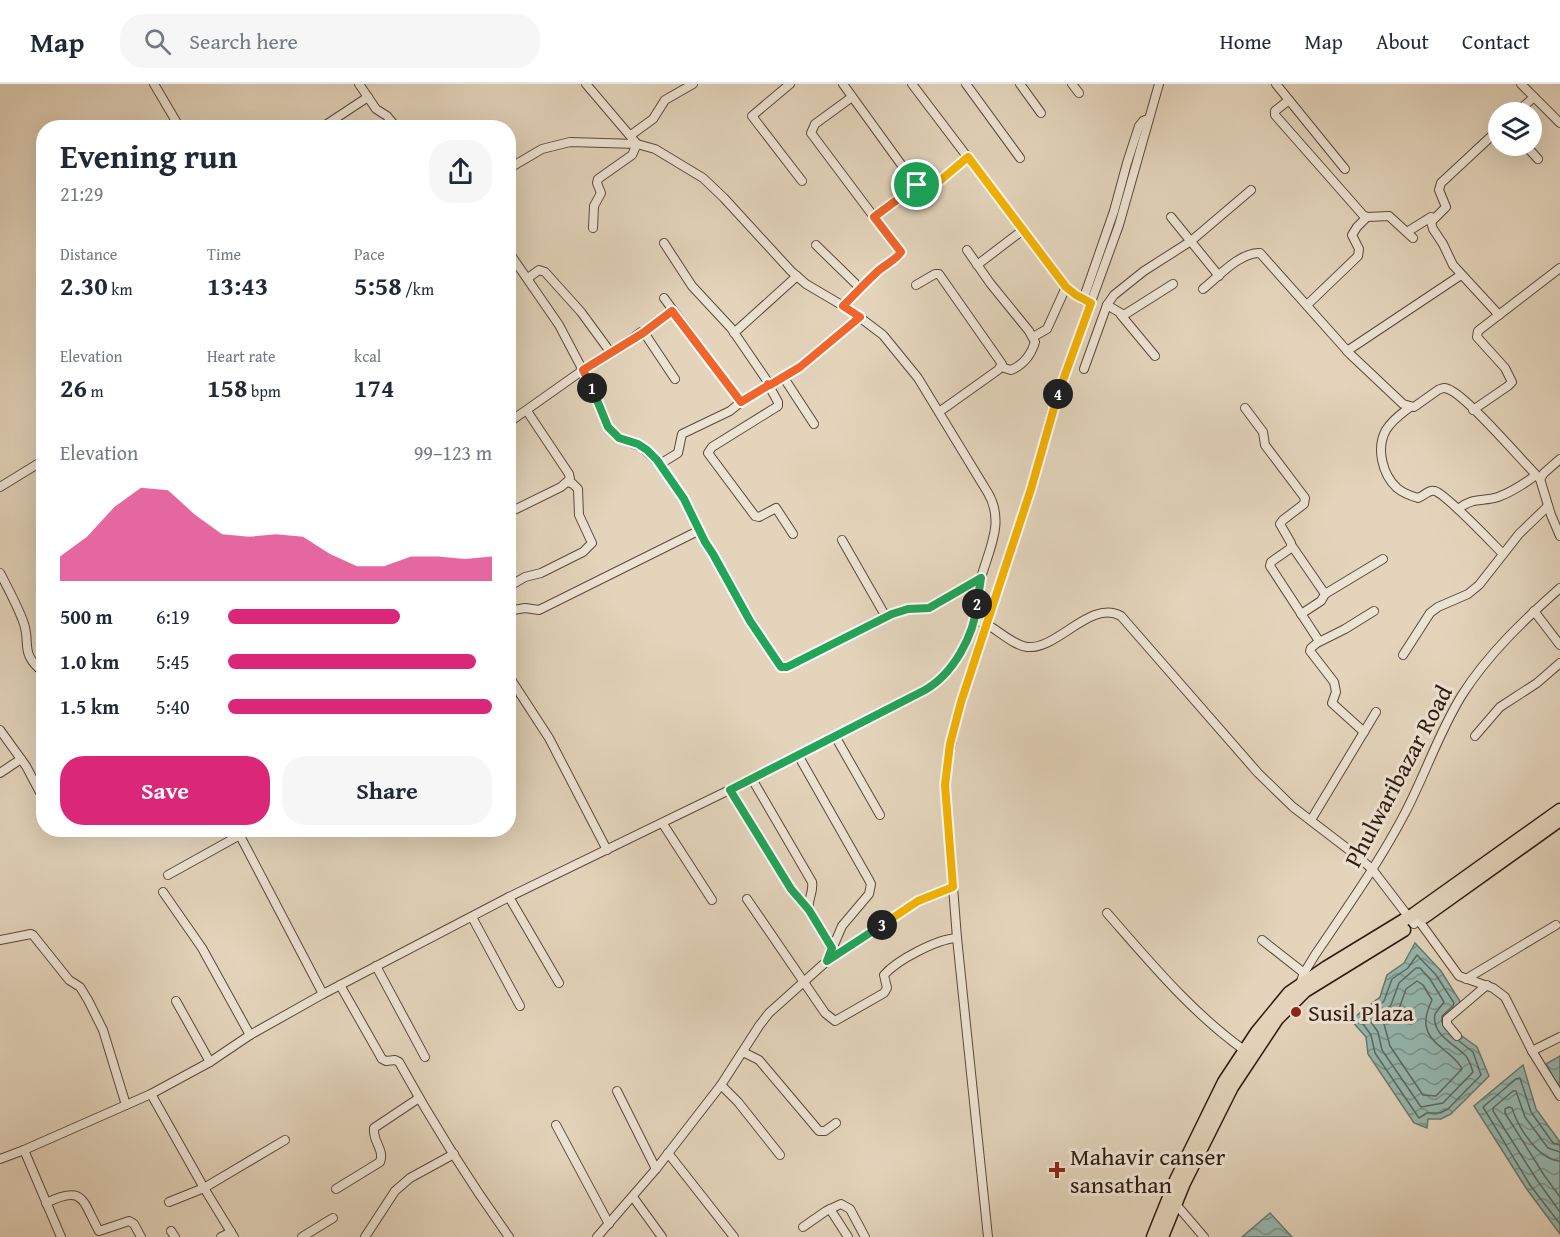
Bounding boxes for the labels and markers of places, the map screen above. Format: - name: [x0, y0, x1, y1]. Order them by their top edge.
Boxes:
- pin: [891, 159, 942, 210]
- pin: 1: [577, 373, 607, 403]
- pin: 4: [1043, 379, 1073, 409]
- pin: 2: [962, 589, 992, 619]
- pin: 3: [867, 910, 897, 940]
- place label: Susil Plaza: [1308, 995, 1414, 1030]
- marker: Susil Plaza: [1289, 1005, 1303, 1019]
- place label: Mahavir canser sansathan: [1070, 1139, 1226, 1202]
- marker: Mahavir canser sansathan: [1048, 1161, 1066, 1179]

